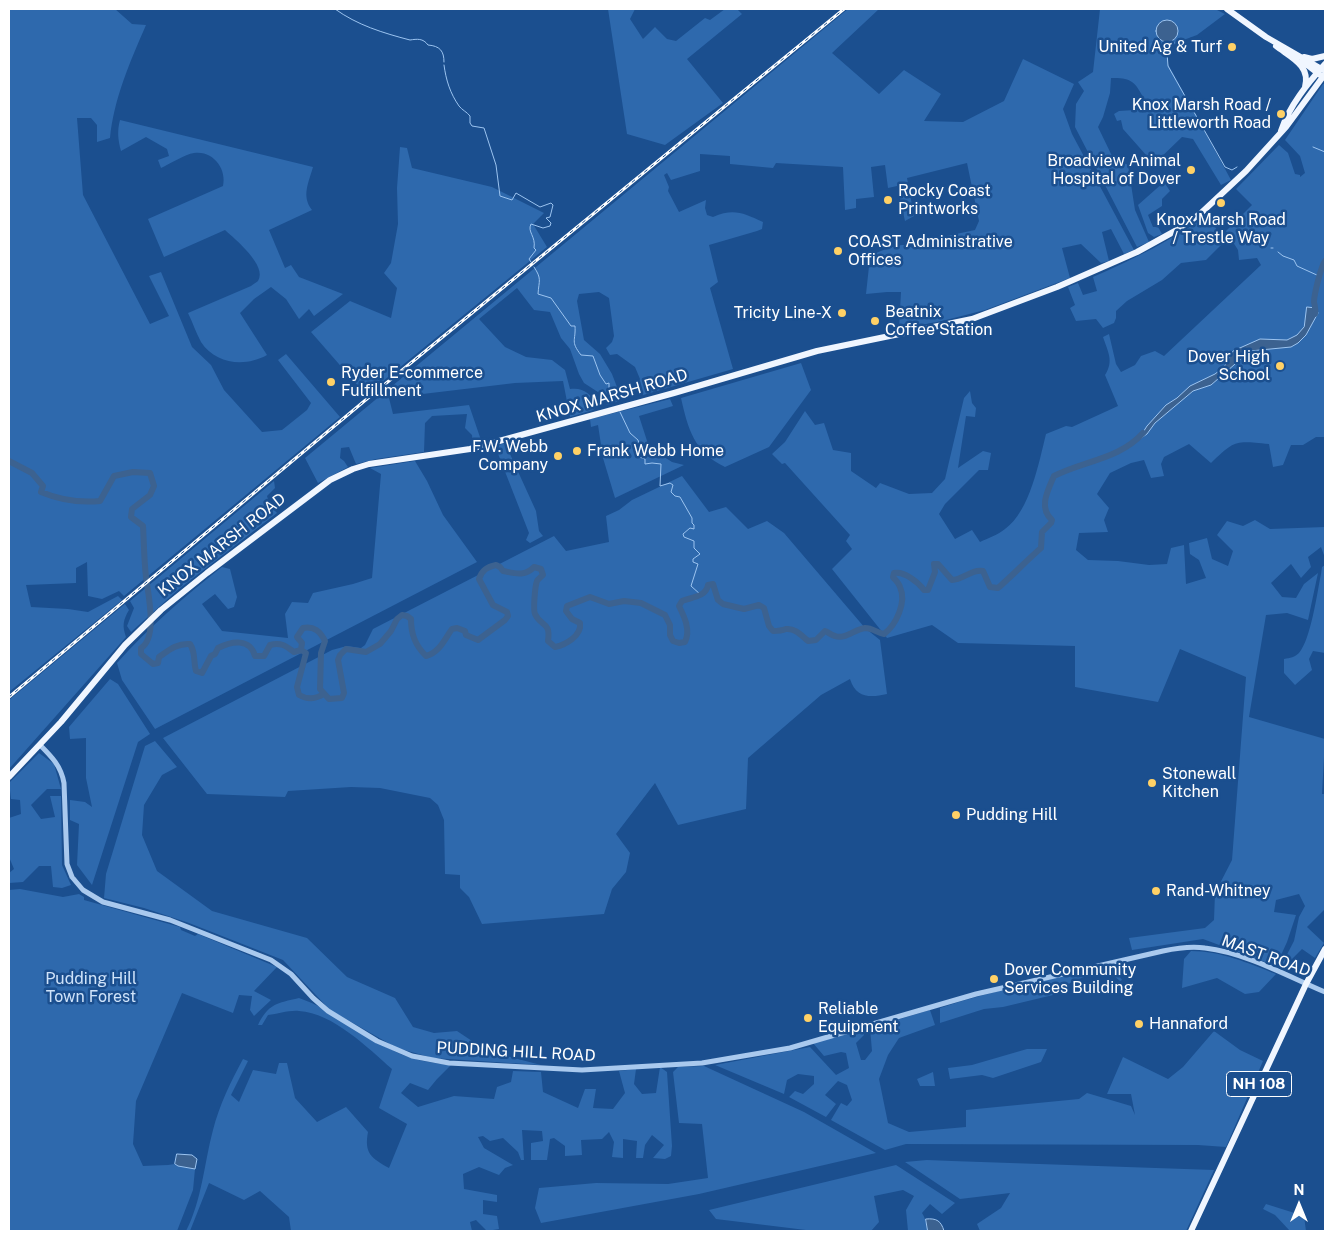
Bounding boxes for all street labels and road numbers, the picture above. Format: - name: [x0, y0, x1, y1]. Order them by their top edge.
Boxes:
- street label: KNOX MARSH ROAD: [534, 365, 690, 427]
- street label: KNOX MARSH ROAD: [154, 489, 290, 601]
- street label: MAST ROAD: [1219, 931, 1313, 981]
- street label: PUDDING HILL ROAD: [436, 1038, 596, 1066]
- road number: NH 108: [1226, 1072, 1292, 1096]

